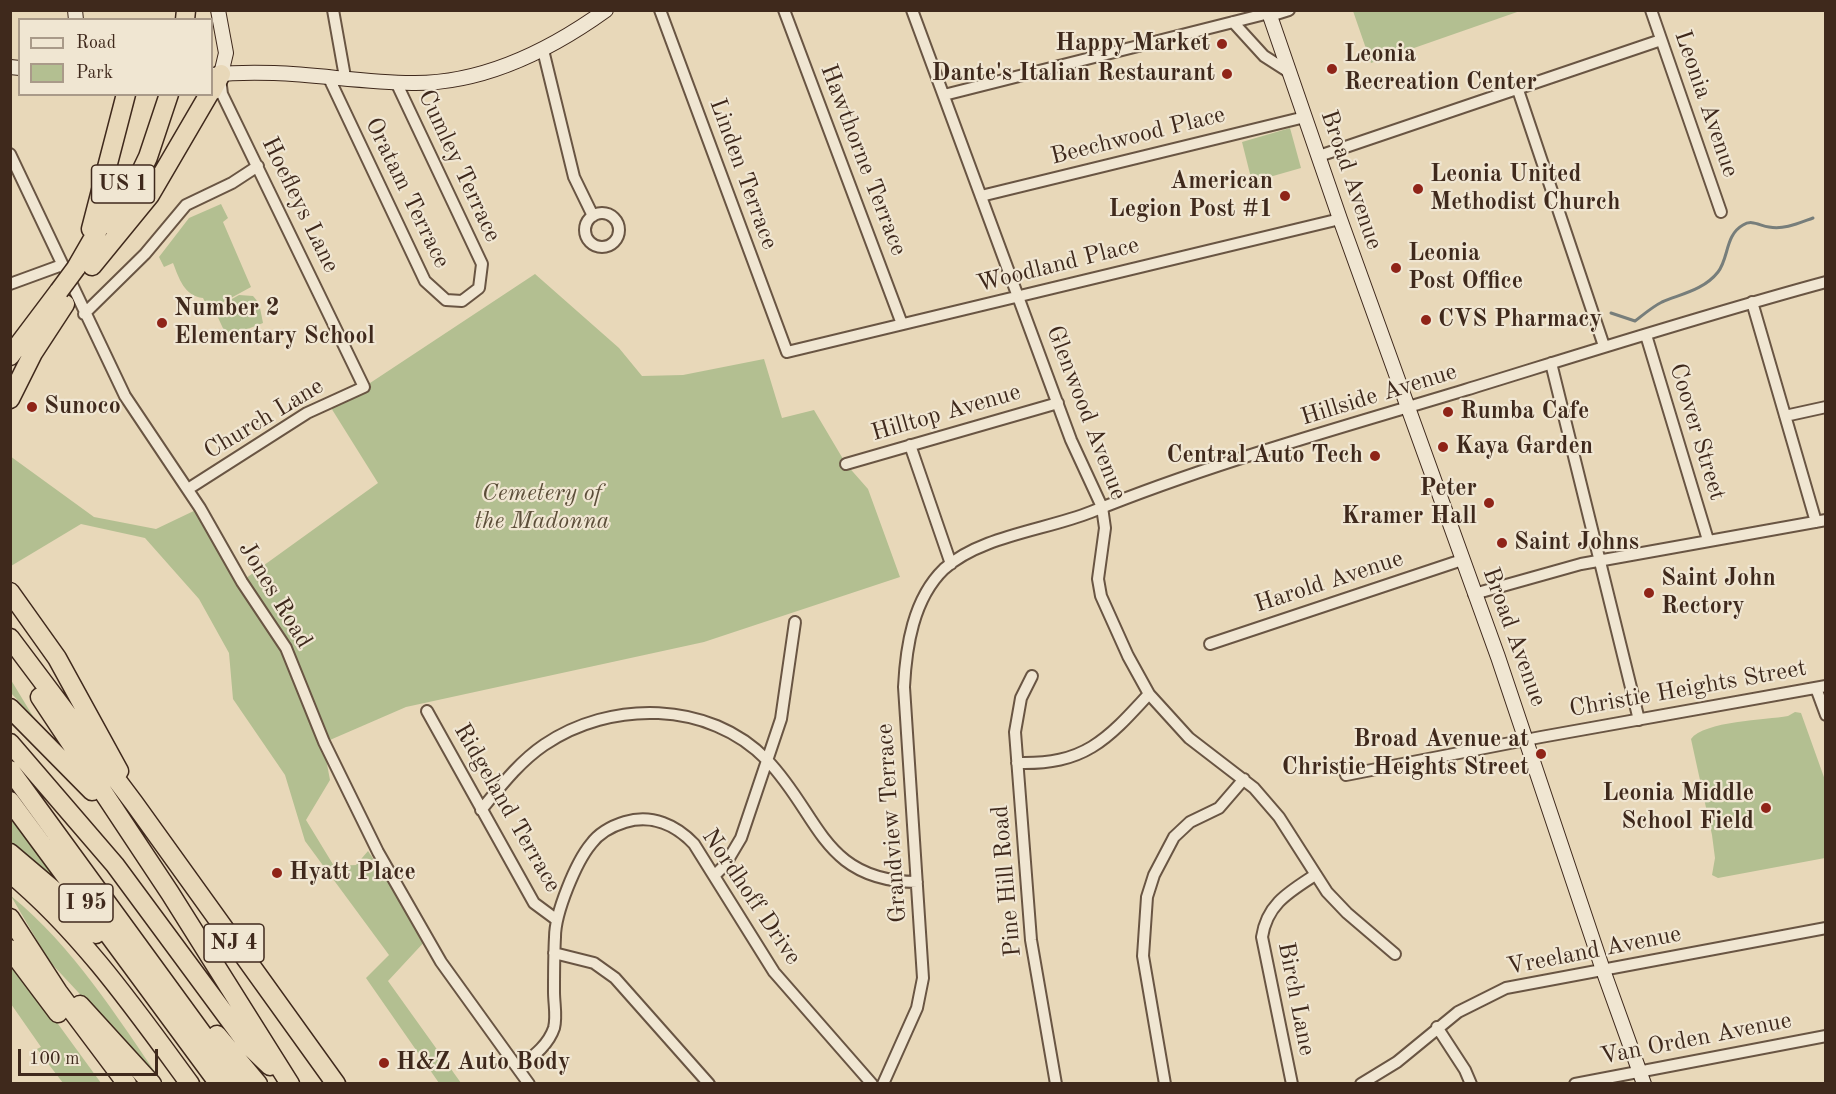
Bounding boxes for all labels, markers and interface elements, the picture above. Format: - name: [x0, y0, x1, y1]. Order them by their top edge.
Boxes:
- legend: [18, 18, 213, 96]
- street label: Leonia Avenue: [1667, 27, 1745, 181]
- place label: Happy Market: [1055, 30, 1210, 58]
- text: Road: [76, 34, 116, 52]
- marker: Happy Market: [1215, 37, 1229, 51]
- place label: Leonia Recreation Center: [1344, 41, 1537, 97]
- street label: Hawthorne Terrace: [813, 60, 913, 260]
- place label: Dante's Italian Restaurant: [932, 60, 1215, 88]
- marker: Leonia Recreation Center: [1325, 62, 1339, 76]
- text: Park: [76, 64, 113, 82]
- marker: Dante's Italian Restaurant: [1220, 67, 1234, 81]
- street label: Cumley Terrace: [411, 85, 507, 247]
- street label: Linden Terrace: [702, 95, 784, 253]
- street label: Beechwood Place: [1048, 100, 1228, 172]
- street label: Broad Avenue: [1314, 106, 1388, 254]
- street label: Oratam Terrace: [358, 113, 456, 273]
- street label: Hoefleys Lane: [255, 132, 345, 278]
- place label: Leonia United Methodist Church: [1430, 161, 1620, 217]
- road number: US 1: [92, 165, 154, 203]
- place label: American Legion Post #1: [1109, 168, 1273, 224]
- marker: Leonia United Methodist Church: [1411, 182, 1425, 196]
- marker: American Legion Post #1: [1278, 189, 1292, 203]
- street label: Woodland Place: [974, 231, 1142, 299]
- place label: Leonia Post Office: [1408, 240, 1523, 296]
- marker: Leonia Post Office: [1389, 261, 1403, 275]
- place label: Number 2 Elementary School: [174, 295, 375, 351]
- place label: CVS Pharmacy: [1438, 306, 1602, 334]
- marker: CVS Pharmacy: [1419, 313, 1433, 327]
- marker: Number 2 Elementary School: [155, 316, 169, 330]
- street label: Glenwood Avenue: [1039, 322, 1133, 504]
- street label: Hillside Avenue: [1297, 358, 1461, 432]
- street label: Coover Street: [1663, 360, 1731, 504]
- street label: Church Lane: [199, 372, 329, 466]
- street label: Hilltop Avenue: [868, 378, 1024, 448]
- place label: Sunoco: [44, 393, 121, 421]
- place label: Rumba Cafe: [1460, 398, 1589, 426]
- marker: Sunoco: [25, 400, 39, 414]
- marker: Rumba Cafe: [1441, 405, 1455, 419]
- place label: Kaya Garden: [1455, 433, 1593, 461]
- marker: Kaya Garden: [1436, 440, 1450, 454]
- place label: Central Auto Tech: [1167, 442, 1363, 470]
- marker: Central Auto Tech: [1368, 449, 1382, 463]
- place label: Peter Kramer Hall: [1341, 475, 1477, 531]
- park label: Cemetery of the Madonna: [475, 480, 609, 536]
- marker: Peter Kramer Hall: [1482, 496, 1496, 510]
- place label: Saint Johns: [1514, 529, 1639, 557]
- street label: Jones Road: [232, 536, 318, 654]
- marker: Saint Johns: [1495, 536, 1509, 550]
- street label: Harold Avenue: [1251, 544, 1407, 620]
- street label: Broad Avenue: [1476, 564, 1552, 710]
- place label: Saint John Rectory: [1661, 565, 1776, 621]
- marker: Saint John Rectory: [1642, 586, 1656, 600]
- street label: Christie Heights Street: [1567, 654, 1809, 724]
- street label: Ridgeland Terrace: [447, 718, 567, 898]
- street label: Grandview Terrace: [871, 722, 913, 924]
- place label: Broad Avenue at Christie Heights Street: [1282, 726, 1529, 782]
- marker: Broad Avenue at Christie Heights Street: [1534, 747, 1548, 761]
- place label: Leonia Middle School Field: [1602, 780, 1754, 836]
- marker: Leonia Middle School Field: [1759, 801, 1773, 815]
- street label: Pine Hill Road: [986, 804, 1028, 958]
- street label: Nordhoff Drive: [695, 823, 807, 971]
- place label: Hyatt Place: [289, 859, 416, 887]
- marker: Hyatt Place: [270, 866, 284, 880]
- road number: I 95: [59, 884, 113, 922]
- street label: Vreeland Avenue: [1504, 920, 1684, 982]
- road number: NJ 4: [204, 924, 264, 962]
- street label: Birch Lane: [1271, 940, 1321, 1058]
- street label: Van Orden Avenue: [1598, 1006, 1794, 1072]
- scale bar: [21, 1037, 160, 1075]
- place label: H&Z Auto Body: [396, 1049, 570, 1077]
- text: 100 m: [29, 1050, 80, 1068]
- marker: H&Z Auto Body: [377, 1056, 391, 1070]

